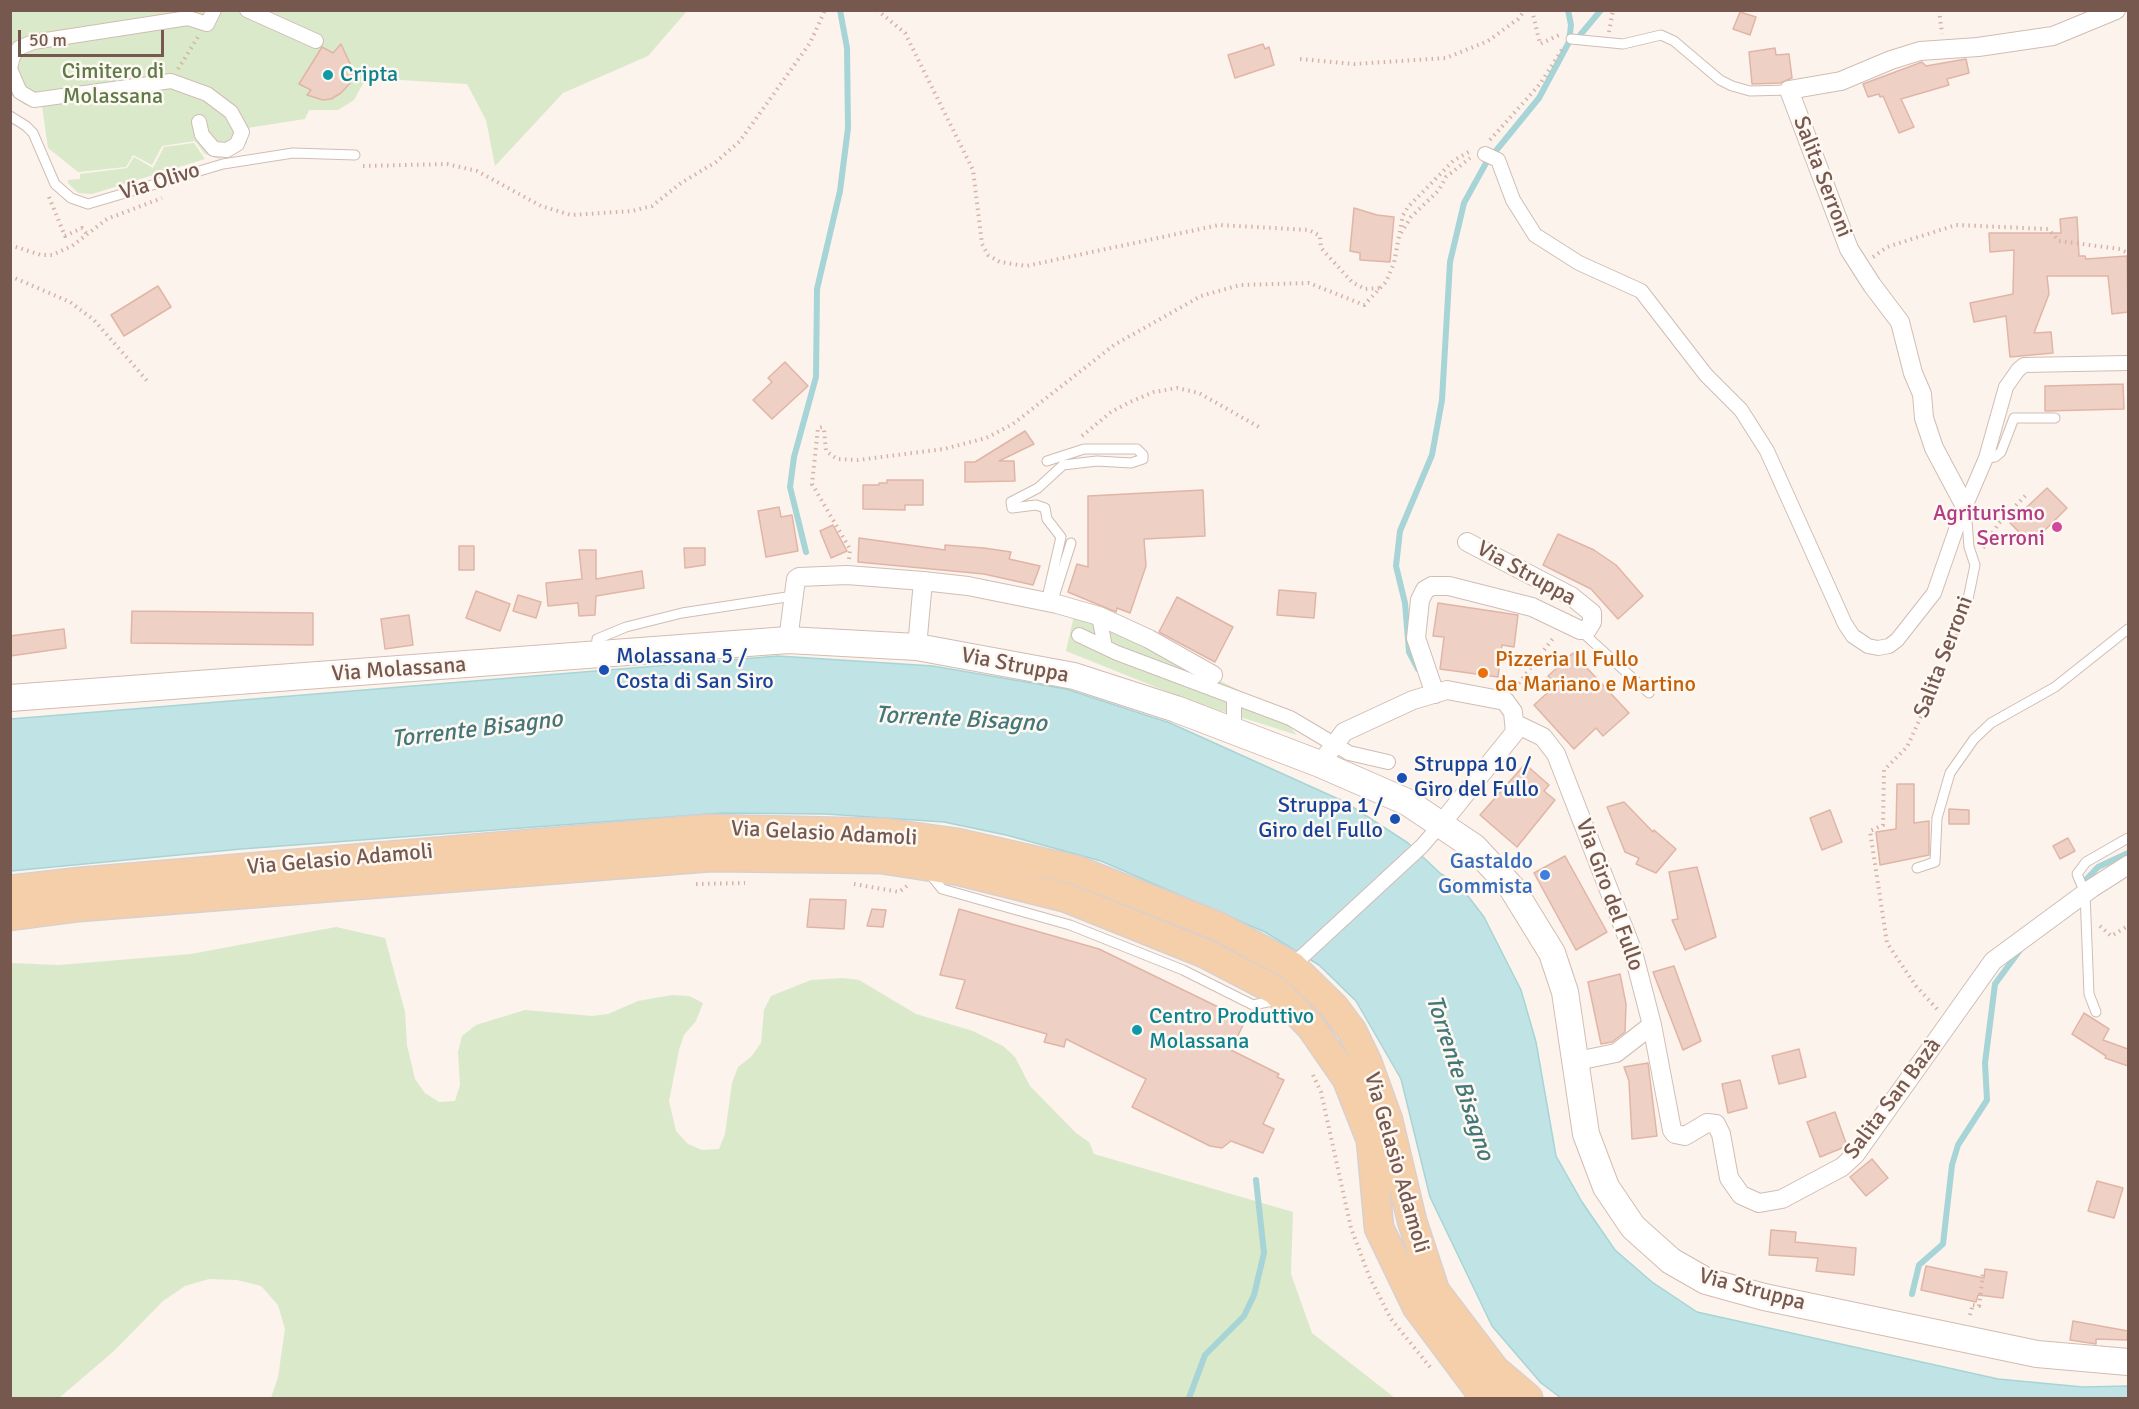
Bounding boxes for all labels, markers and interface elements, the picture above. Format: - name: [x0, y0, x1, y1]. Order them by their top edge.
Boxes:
- scale bar: [21, 18, 166, 56]
- text: 50 m: [29, 29, 67, 51]
- park label: Cimitero di Molassana: [62, 59, 164, 110]
- place label: Cripta: [340, 62, 398, 88]
- marker: Cripta: [321, 68, 335, 82]
- street label: Salita Serroni: [1787, 113, 1857, 241]
- street label: Via Olivo: [117, 157, 203, 207]
- place label: Agriturismo Serroni: [1933, 501, 2045, 552]
- marker: Agriturismo Serroni: [2050, 520, 2064, 534]
- street label: Via Struppa: [1472, 536, 1580, 612]
- street label: Salita Serroni: [1909, 593, 1979, 721]
- street label: Via Struppa: [959, 643, 1071, 689]
- place label: Molassana 5 / Costa di San Siro: [616, 644, 774, 696]
- place label: Pizzeria Il Fullo da Mariano e Martino: [1495, 647, 1696, 698]
- street label: Via Molassana: [331, 652, 467, 688]
- marker: Molassana 5 / Costa di San Siro: [597, 663, 611, 677]
- marker: Pizzeria Il Fullo da Mariano e Martino: [1476, 666, 1490, 680]
- water label: Torrente Bisagno: [874, 701, 1048, 739]
- water label: Torrente Bisagno: [390, 705, 564, 755]
- place label: Struppa 10 / Giro del Fullo: [1414, 752, 1539, 804]
- marker: Struppa 10 / Giro del Fullo: [1395, 771, 1409, 785]
- place label: Struppa 1 / Giro del Fullo: [1258, 793, 1383, 844]
- marker: Struppa 1 / Giro del Fullo: [1388, 812, 1402, 826]
- street label: Via Gelasio Adamoli: [730, 816, 918, 852]
- street label: Via Giro del Fullo: [1569, 816, 1649, 974]
- street label: Via Gelasio Adamoli: [246, 839, 434, 881]
- place label: Gastaldo Gommista: [1438, 849, 1533, 900]
- marker: Gastaldo Gommista: [1538, 868, 1552, 882]
- water label: Torrente Bisagno: [1419, 992, 1499, 1164]
- place label: Centro Produttivo Molassana: [1149, 1004, 1314, 1056]
- marker: Centro Produttivo Molassana: [1130, 1023, 1144, 1037]
- street label: Salita San Bazà: [1839, 1033, 1947, 1165]
- street label: Via Gelasio Adamoli: [1358, 1070, 1434, 1256]
- street label: Via Struppa: [1696, 1263, 1808, 1317]

